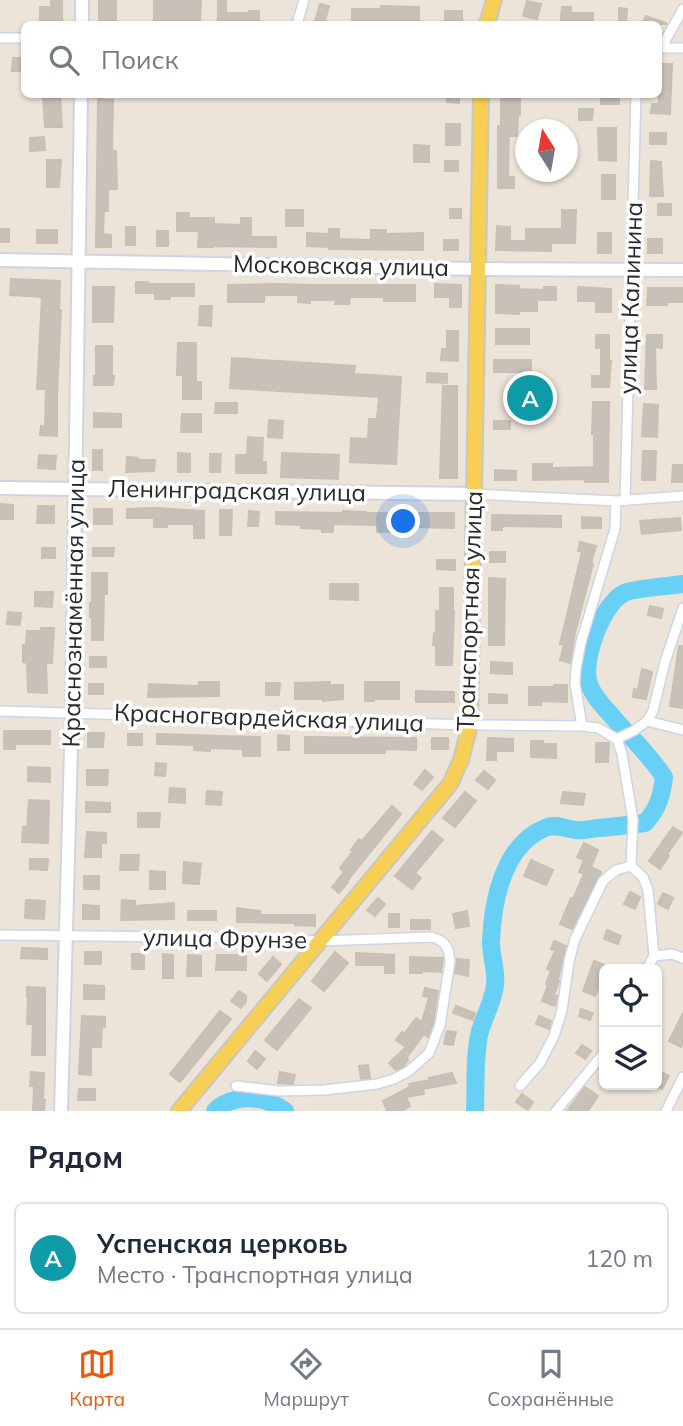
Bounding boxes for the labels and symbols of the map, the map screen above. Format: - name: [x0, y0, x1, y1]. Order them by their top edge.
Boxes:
- north arrow: [515, 119, 578, 182]
- street label: улица Калинина: [612, 201, 648, 395]
- street label: Московская улица: [233, 248, 449, 282]
- pin: A: [507, 372, 553, 424]
- street label: Краснознамённая улица: [55, 458, 91, 748]
- street label: Ленинградская улица: [108, 473, 366, 507]
- street label: Транспортная улица: [450, 490, 488, 732]
- your location: [386, 504, 420, 538]
- street label: Красногвардейская улица: [114, 697, 424, 737]
- street label: улица Фрунзе: [143, 922, 307, 954]

